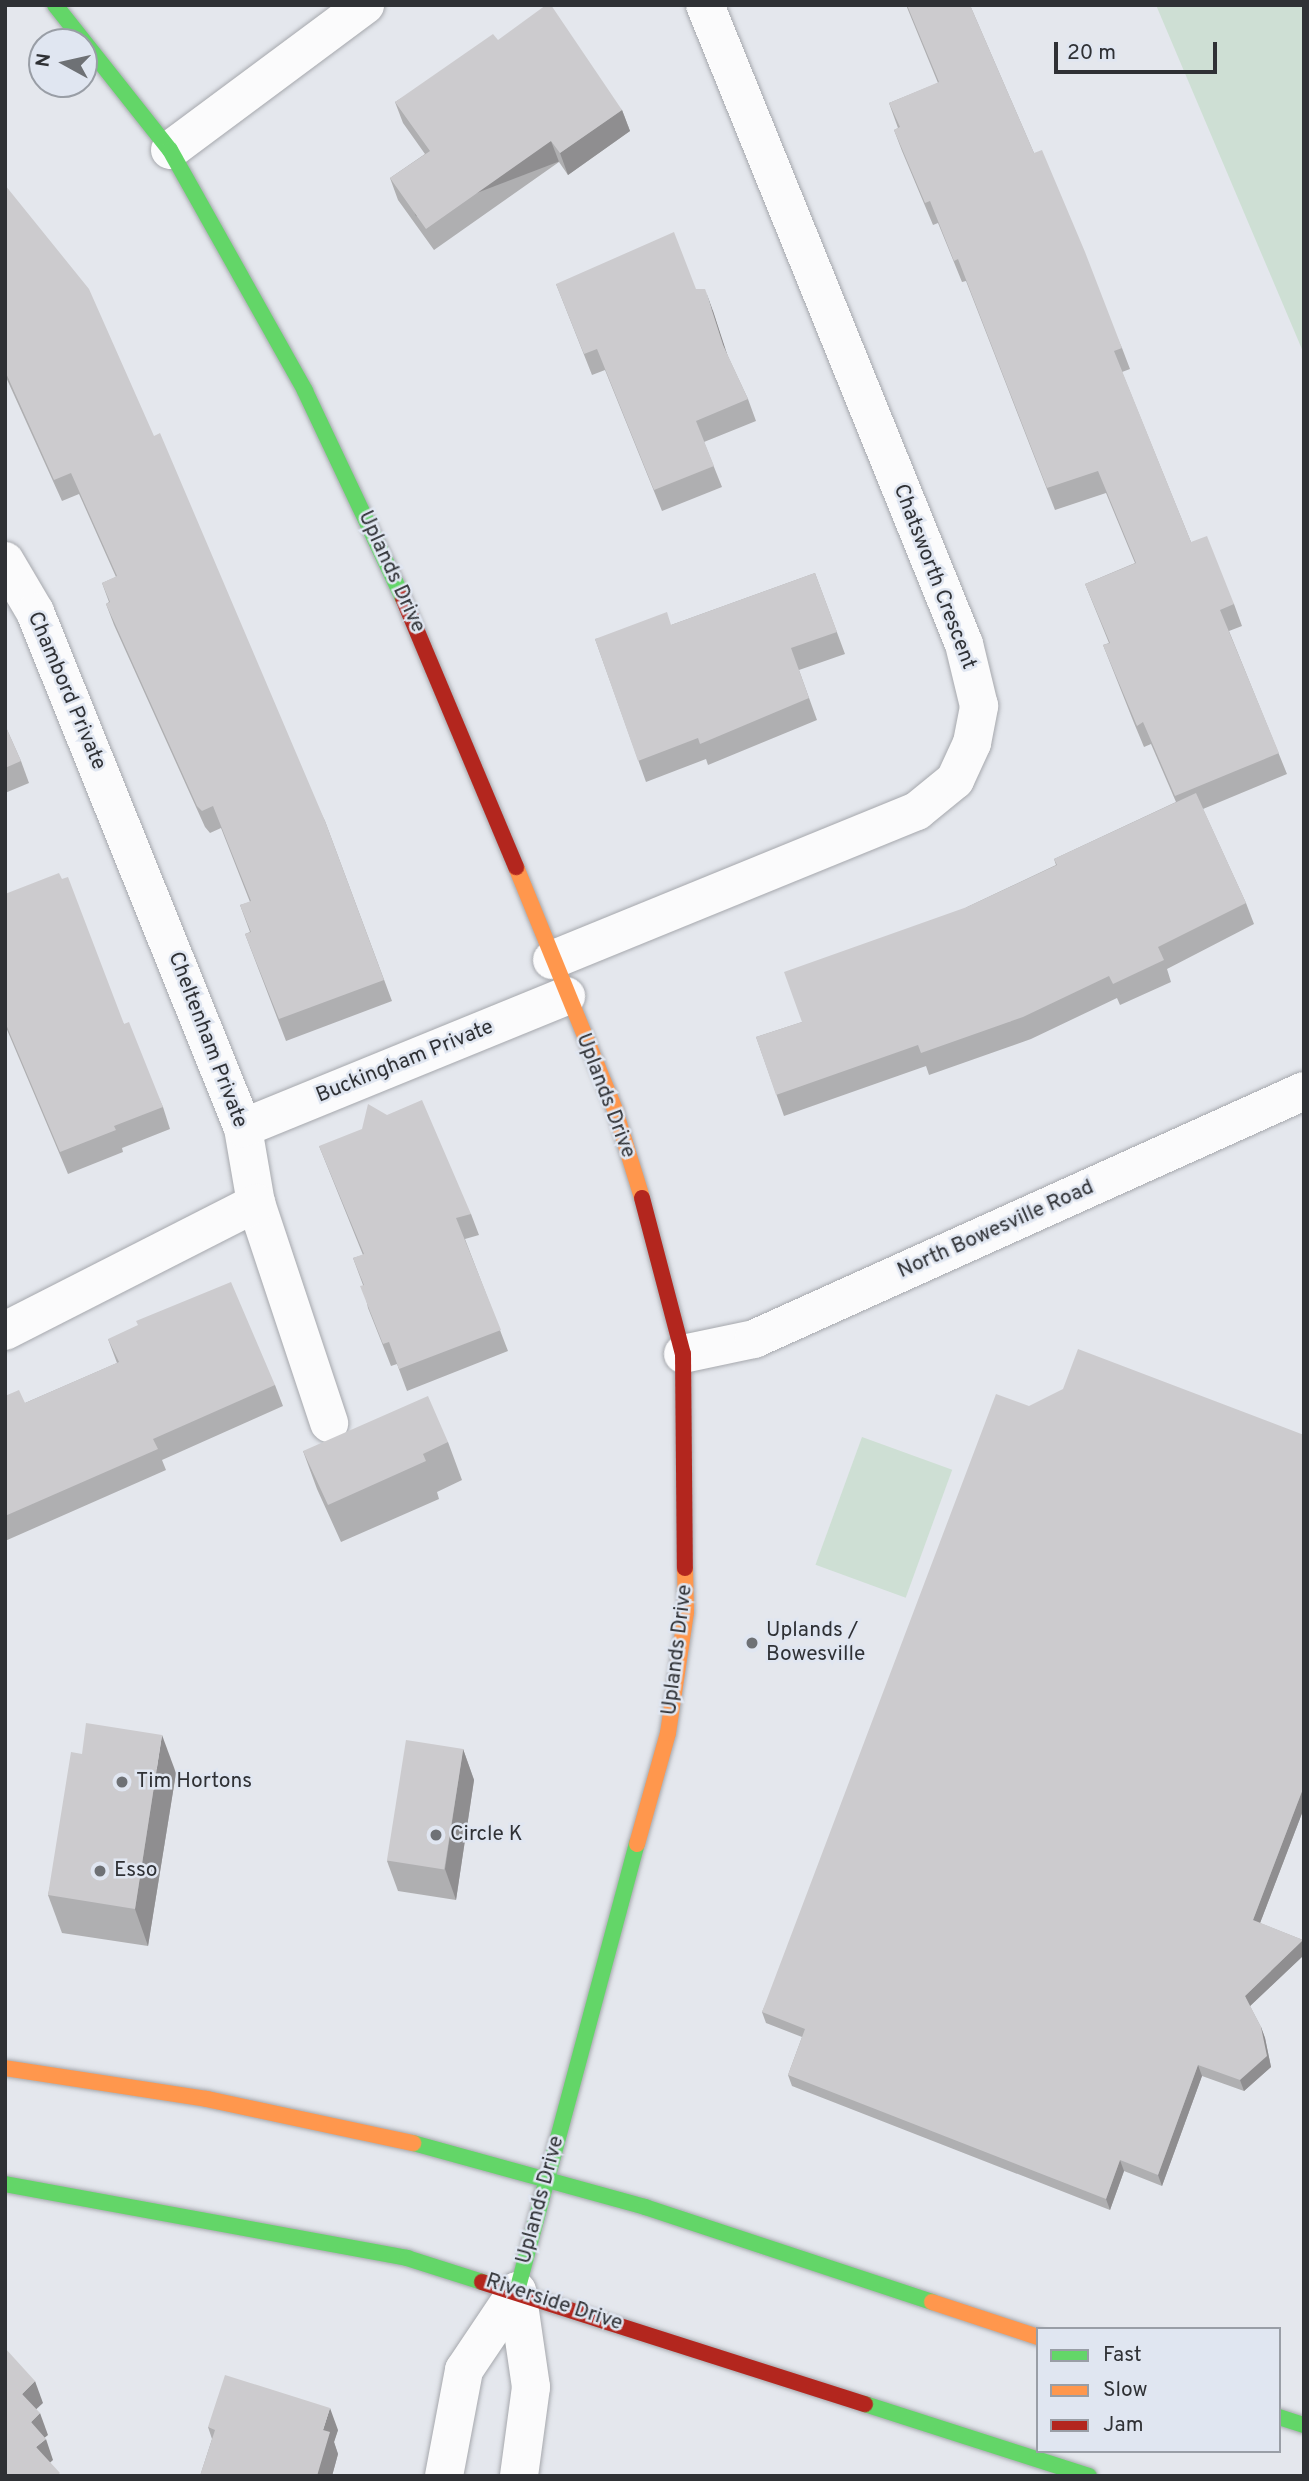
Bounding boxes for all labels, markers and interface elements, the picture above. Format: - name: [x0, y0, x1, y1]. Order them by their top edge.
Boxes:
- north arrow: [28, 28, 98, 98]
- scale bar: [1057, 28, 1220, 72]
- text: 20 m: [1067, 40, 1116, 67]
- text: N: [31, 52, 57, 69]
- street label: Chatsworth Crescent: [887, 481, 981, 673]
- street label: Uplands Drive: [352, 507, 430, 637]
- street label: Chambord Private: [21, 608, 111, 774]
- street label: Cheltenham Private: [162, 949, 252, 1131]
- street label: Buckingham Private: [313, 1015, 497, 1109]
- street label: Uplands Drive: [570, 1030, 640, 1162]
- street label: North Bowesville Road: [894, 1175, 1098, 1285]
- street label: Uplands Drive: [657, 1583, 699, 1717]
- place label: Uplands / Bowesville: [766, 1618, 865, 1668]
- marker: Uplands / Bowesville: [744, 1635, 760, 1651]
- place label: Tim Hortons: [136, 1769, 252, 1795]
- marker: Tim Hortons: [114, 1774, 130, 1790]
- place label: Circle K: [450, 1822, 523, 1848]
- marker: Circle K: [428, 1827, 444, 1843]
- place label: Esso: [114, 1858, 157, 1884]
- marker: Esso: [92, 1863, 108, 1879]
- street label: Uplands Drive: [512, 2133, 570, 2267]
- street label: Riverside Drive: [482, 2269, 626, 2337]
- legend: [1036, 2327, 1281, 2453]
- text: Fast: [1103, 2342, 1142, 2369]
- text: Slow: [1103, 2377, 1148, 2404]
- text: Jam: [1103, 2412, 1144, 2439]

